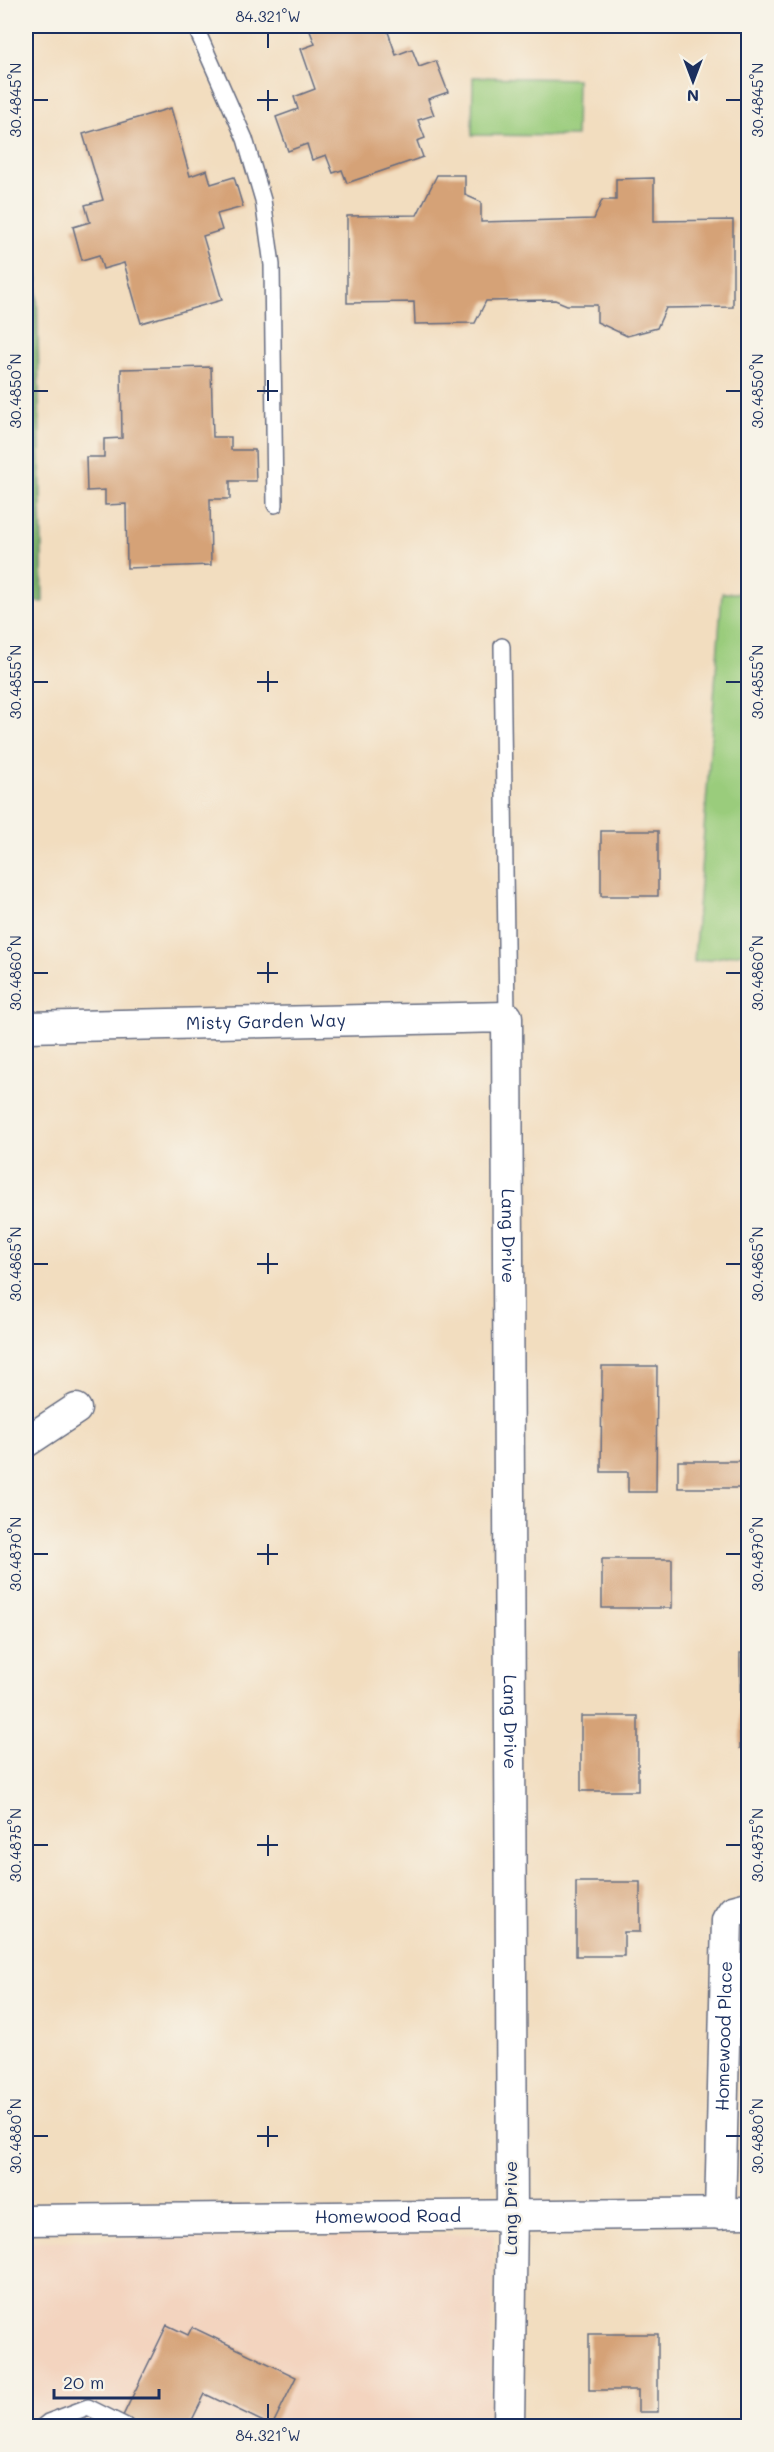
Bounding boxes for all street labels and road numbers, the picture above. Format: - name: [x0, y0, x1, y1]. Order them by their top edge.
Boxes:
- street label: Misty Garden Way: [186, 1007, 346, 1035]
- street label: Lang Drive: [497, 1189, 521, 1283]
- street label: Lang Drive: [499, 1675, 523, 1769]
- street label: Homewood Place: [709, 1961, 737, 2111]
- street label: Lang Drive: [498, 2161, 522, 2255]
- street label: Homewood Road: [315, 2203, 461, 2228]

